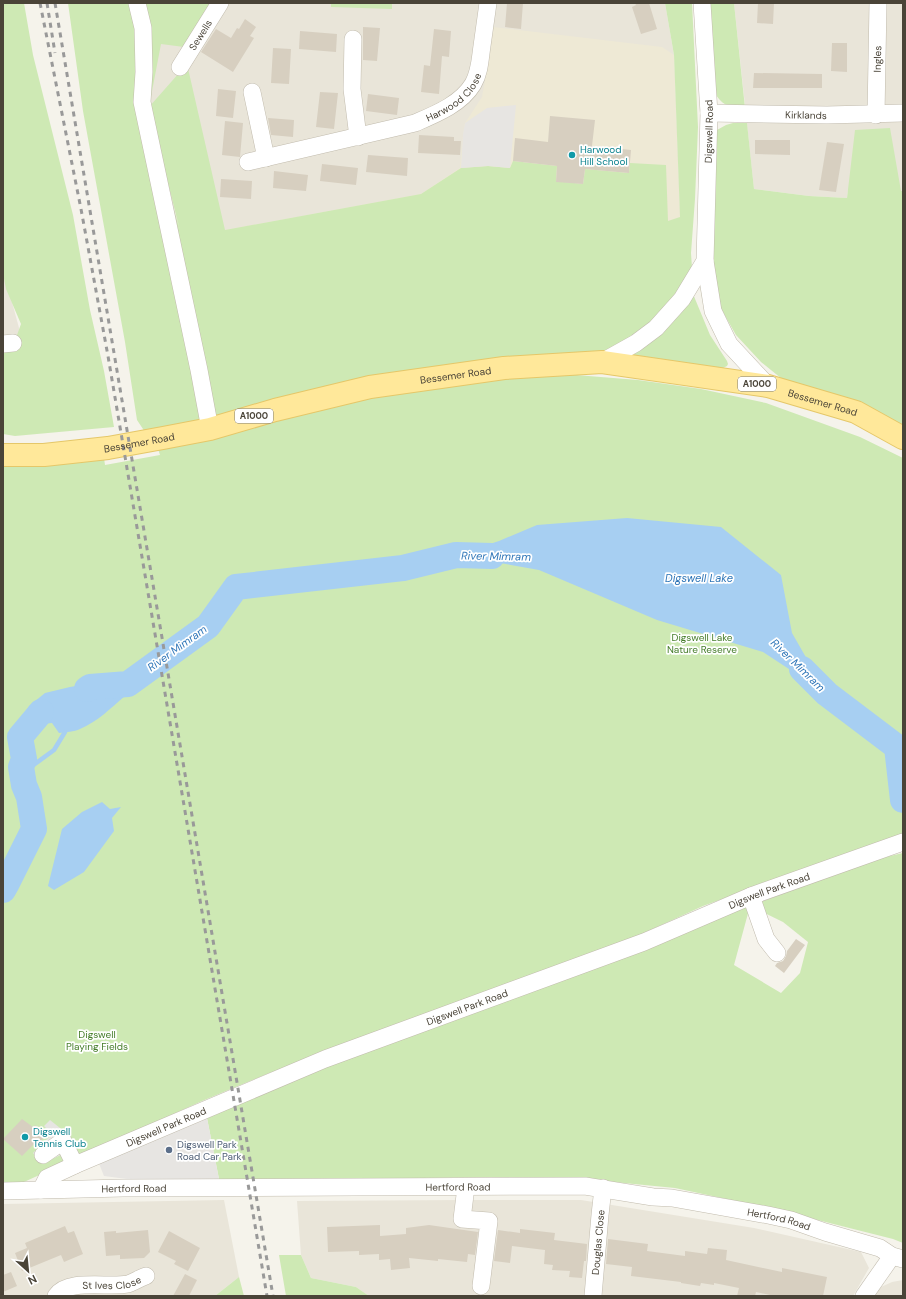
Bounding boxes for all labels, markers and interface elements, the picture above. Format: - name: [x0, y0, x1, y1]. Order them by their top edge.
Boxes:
- street label: Sewells: [186, 17, 215, 53]
- street label: Ingles: [870, 46, 884, 72]
- street label: Harwood Close: [424, 71, 484, 124]
- street label: Digswell Road: [701, 99, 716, 163]
- street label: Kirklands: [785, 108, 827, 121]
- place label: Harwood Hill School: [580, 143, 628, 168]
- marker: Harwood Hill School: [567, 150, 577, 160]
- street label: Bessemer Road: [419, 363, 492, 386]
- road number: A1000: [738, 377, 776, 391]
- street label: Bessemer Road: [787, 386, 859, 419]
- road number: A1000: [235, 409, 273, 423]
- street label: Bessemer Road: [103, 429, 176, 455]
- water label: River Mimram: [461, 548, 531, 564]
- water label: Digswell Lake: [665, 571, 733, 585]
- water label: River Mimram: [145, 622, 210, 674]
- park label: Digswell Lake Nature Reserve: [667, 631, 737, 656]
- water label: River Mimram: [768, 636, 828, 695]
- street label: Digswell Park Road: [726, 869, 811, 911]
- street label: Digswell Park Road: [424, 986, 509, 1028]
- park label: Digswell Playing Fields: [66, 1028, 128, 1053]
- street label: Digswell Park Road: [124, 1104, 208, 1149]
- place label: Digswell Tennis Club: [33, 1125, 86, 1150]
- marker: Digswell Tennis Club: [20, 1132, 30, 1142]
- place label: Digswell Park Road Car Park: [177, 1138, 242, 1163]
- marker: Digswell Park Road Car Park: [164, 1145, 174, 1155]
- street label: Hertford Road: [425, 1180, 491, 1193]
- street label: Hertford Road: [101, 1181, 167, 1195]
- street label: Hertford Road: [746, 1205, 813, 1233]
- street label: Douglas Close: [588, 1209, 607, 1275]
- north arrow: [8, 1251, 48, 1291]
- text: N: [26, 1272, 39, 1288]
- street label: St Ives Close: [82, 1272, 143, 1292]

